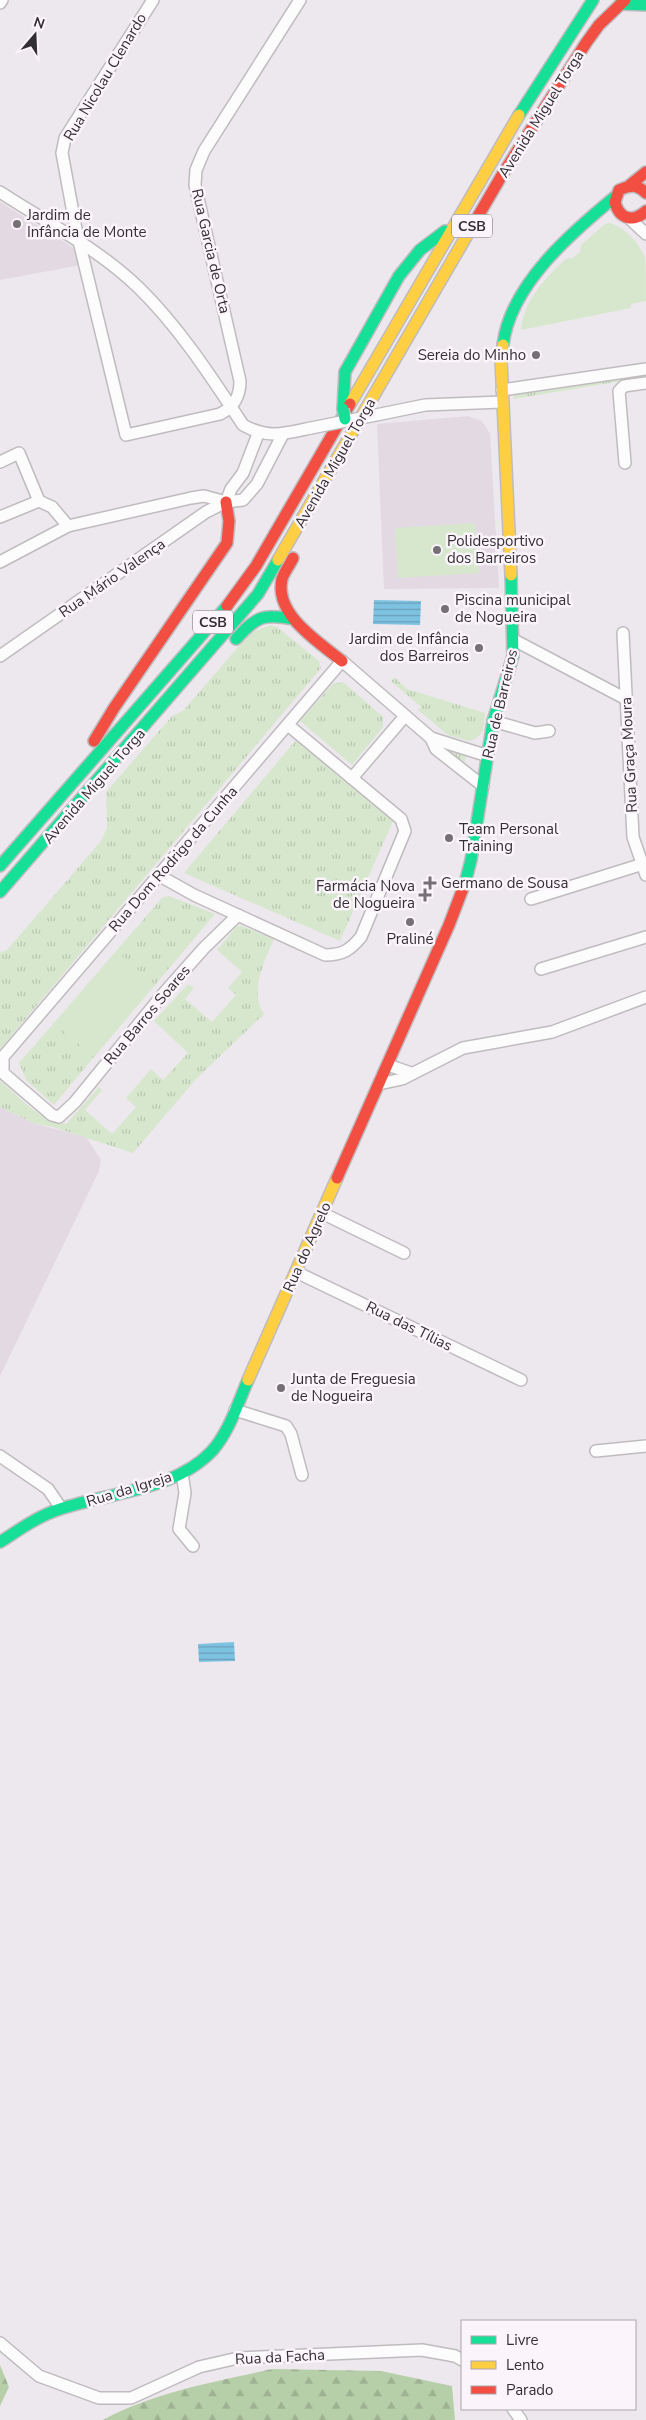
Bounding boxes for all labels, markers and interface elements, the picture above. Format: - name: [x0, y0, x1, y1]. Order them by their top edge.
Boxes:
- street label: Rua Nicolau Clenardo: [59, 9, 151, 145]
- north arrow: [10, 10, 60, 60]
- text: N: [31, 12, 47, 34]
- street label: Avenida Miguel Torga: [494, 46, 588, 182]
- street label: Rua Garcia de Orta: [187, 187, 235, 315]
- place label: Jardim de Infância de Monte: [26, 205, 146, 242]
- road number: CSB: [452, 215, 492, 238]
- marker: Jardim de Infância de Monte: [11, 218, 23, 230]
- place label: Sereia do Minho: [418, 345, 526, 365]
- marker: Sereia do Minho: [530, 349, 542, 361]
- street label: Avenida Miguel Torga: [290, 394, 380, 532]
- place label: Polidesportivo dos Barreiros: [447, 531, 544, 568]
- street label: Rua Mário Valença: [55, 534, 169, 622]
- marker: Polidesportivo dos Barreiros: [431, 544, 443, 556]
- place label: Piscina municipal de Nogueira: [455, 590, 571, 627]
- marker: Piscina municipal de Nogueira: [439, 603, 451, 615]
- road number: CSB: [193, 610, 233, 634]
- place label: Jardim de Infância dos Barreiros: [348, 629, 469, 666]
- marker: Jardim de Infância dos Barreiros: [473, 642, 485, 654]
- street label: Rua de Barreiros: [478, 647, 522, 761]
- street label: Rua Graça Moura: [616, 697, 642, 813]
- street label: Avenida Miguel Torga: [38, 724, 150, 848]
- street label: Rua Dom Rodrigo da Cunha: [104, 782, 242, 936]
- place label: Team Personal Training: [459, 819, 559, 856]
- marker: Team Personal Training: [443, 832, 455, 844]
- place label: Germano de Sousa: [441, 873, 568, 893]
- place label: Farmácia Nova de Nogueira: [316, 876, 415, 913]
- marker: Germano de Sousa: [423, 876, 437, 890]
- marker: Farmácia Nova de Nogueira: [419, 889, 431, 901]
- marker: Praliné: [404, 916, 416, 928]
- place label: Praliné: [386, 929, 434, 949]
- street label: Rua Barros Soares: [99, 961, 195, 1069]
- street label: Rua do Agrelo: [278, 1199, 336, 1295]
- street label: Rua das Tílias: [362, 1296, 456, 1356]
- place label: Junta de Freguesia de Nogueira: [290, 1369, 416, 1406]
- marker: Junta de Freguesia de Nogueira: [275, 1382, 287, 1394]
- street label: Rua da Igreja: [84, 1467, 174, 1511]
- legend: [461, 2320, 636, 2410]
- text: Livre: [506, 2330, 539, 2350]
- street label: Rua da Facha: [234, 2345, 326, 2369]
- text: Lento: [506, 2355, 544, 2375]
- text: Parado: [506, 2380, 553, 2400]

